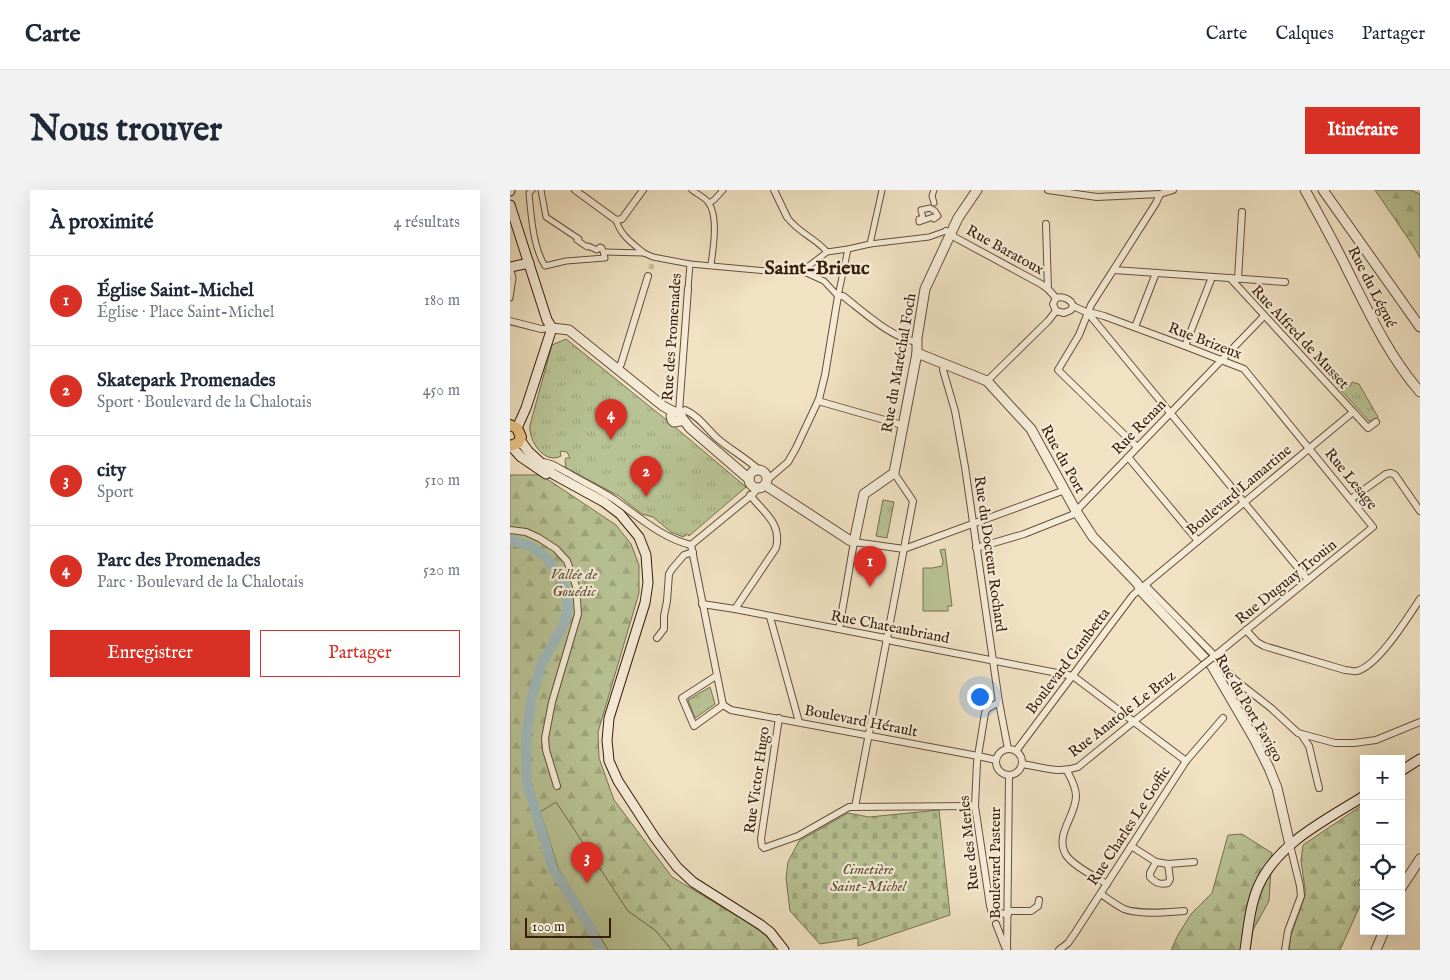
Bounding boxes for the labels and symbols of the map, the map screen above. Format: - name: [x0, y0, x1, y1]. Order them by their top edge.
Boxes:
- street label: Rue Baratoux: [963, 221, 1048, 279]
- street label: Rue du Légué: [1343, 243, 1401, 331]
- district label: Saint-Brieuc: [765, 256, 870, 281]
- street label: Rue des Promenades: [658, 272, 686, 402]
- street label: Rue Alfred de Musset: [1247, 281, 1353, 393]
- street label: Rue du Maréchal Foch: [877, 292, 921, 434]
- street label: Rue Brizeux: [1165, 318, 1245, 364]
- street label: Rue Renan: [1108, 395, 1170, 459]
- pin: 4: [595, 399, 627, 440]
- street label: Rue du Port: [1036, 421, 1090, 497]
- street label: Boulevard Lamartine: [1183, 440, 1295, 539]
- street label: Rue Lesage: [1320, 444, 1382, 514]
- pin: 2: [630, 456, 662, 497]
- street label: Rue du Docteur Rochard: [970, 475, 1010, 634]
- street label: Rue Duguay Trouin: [1231, 535, 1341, 629]
- pin: 1: [854, 546, 886, 587]
- park label: Vallée de Gouédic: [551, 565, 597, 601]
- street label: Boulevard Gambetta: [1022, 604, 1114, 718]
- street label: Rue Chateaubriand: [829, 606, 952, 648]
- street label: Rue du Port Favigo: [1210, 651, 1288, 765]
- street label: Rue Anatole Le Braz: [1065, 666, 1180, 762]
- your location: [967, 684, 993, 710]
- street label: Boulevard Hérault: [803, 701, 919, 741]
- street label: Rue Victor Hugo: [740, 725, 774, 835]
- street label: Rue Charles Le Goffic: [1083, 763, 1175, 889]
- street label: Rue des Merles: [955, 795, 983, 891]
- street label: Boulevard Pasteur: [986, 806, 1005, 919]
- pin: 3: [571, 842, 603, 883]
- park label: Cimetière Saint-Michel: [830, 860, 908, 896]
- scale bar: [525, 915, 611, 938]

